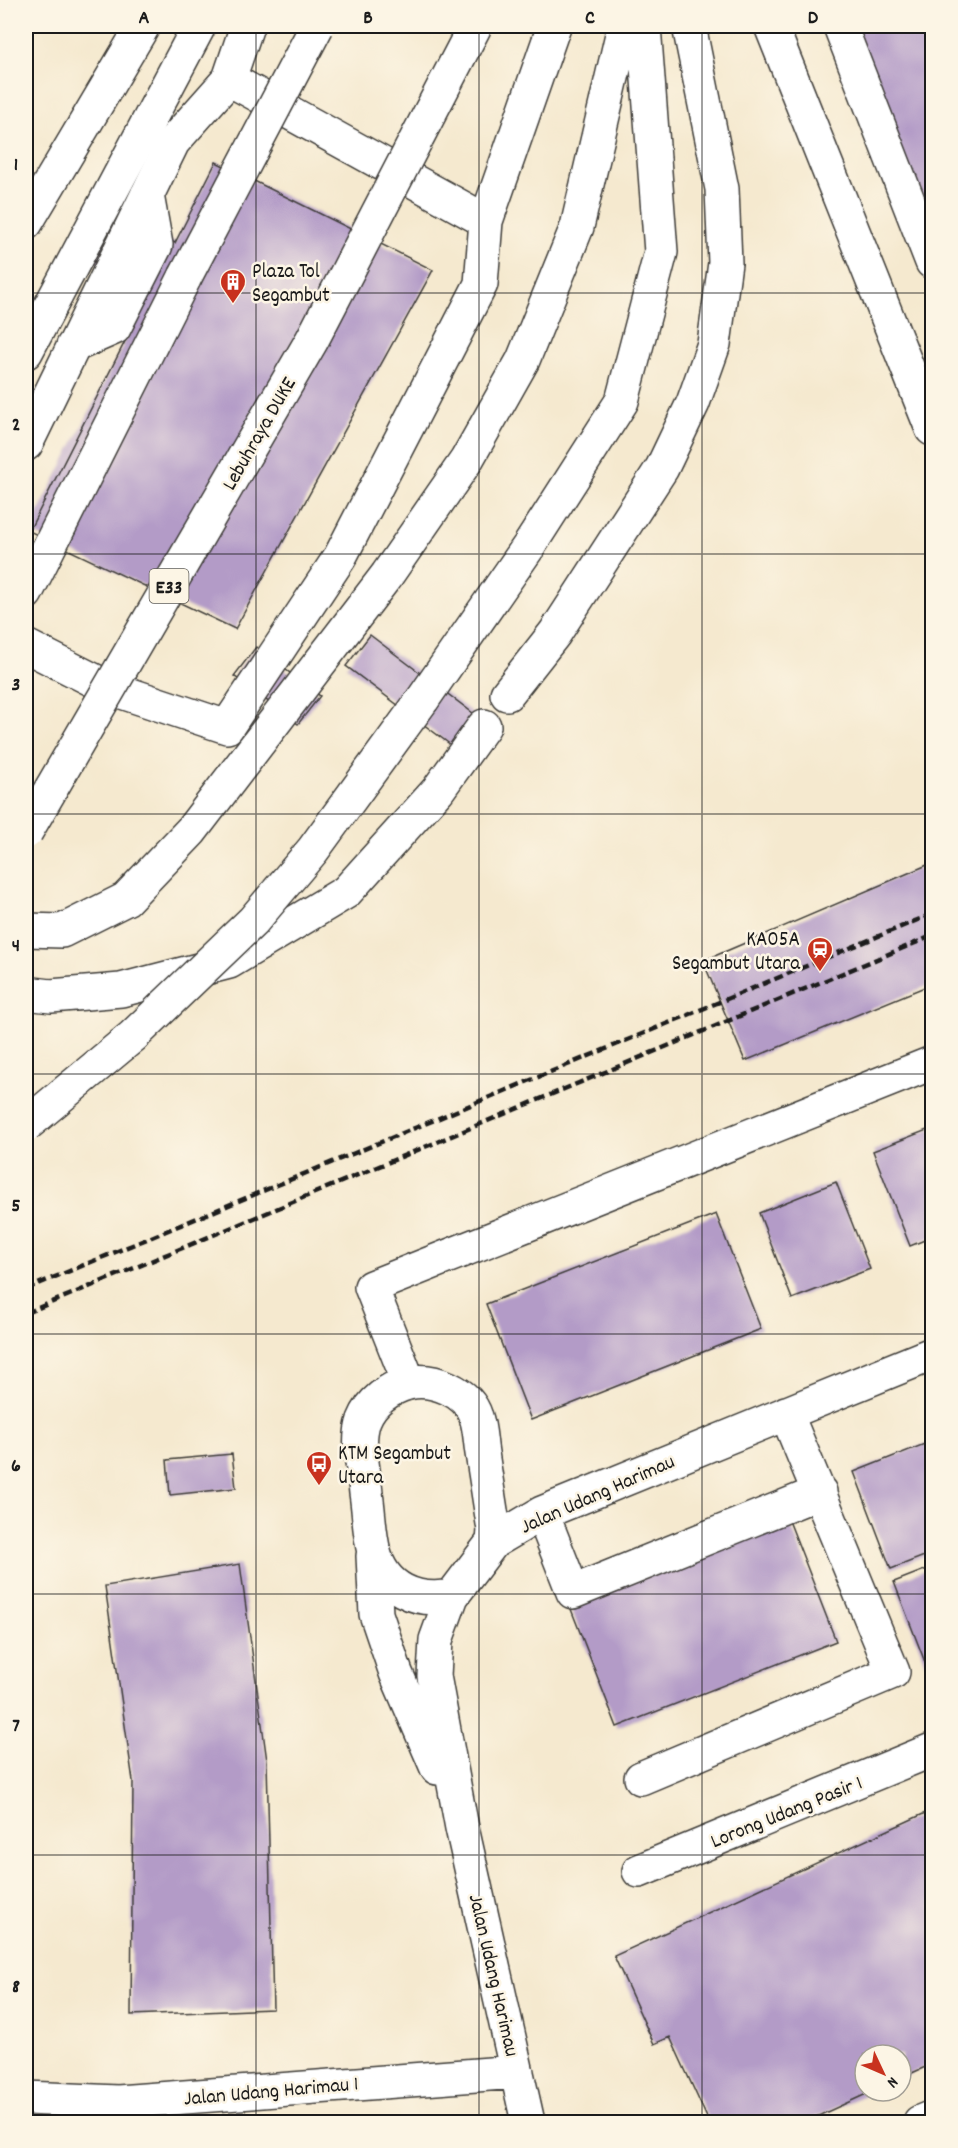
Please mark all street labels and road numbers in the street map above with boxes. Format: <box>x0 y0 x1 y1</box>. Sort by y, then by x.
street label: Lebuhraya DUKE <box>216 372 305 497</box>
road number: E33 <box>150 569 188 603</box>
street label: Jalan Udang Harimau <box>516 1448 680 1543</box>
street label: Lorong Udang Pasir 1 <box>707 1770 868 1858</box>
street label: Jalan Udang Harimau <box>459 1891 525 2060</box>
street label: Jalan Udang Harimau 1 <box>183 2070 360 2116</box>

